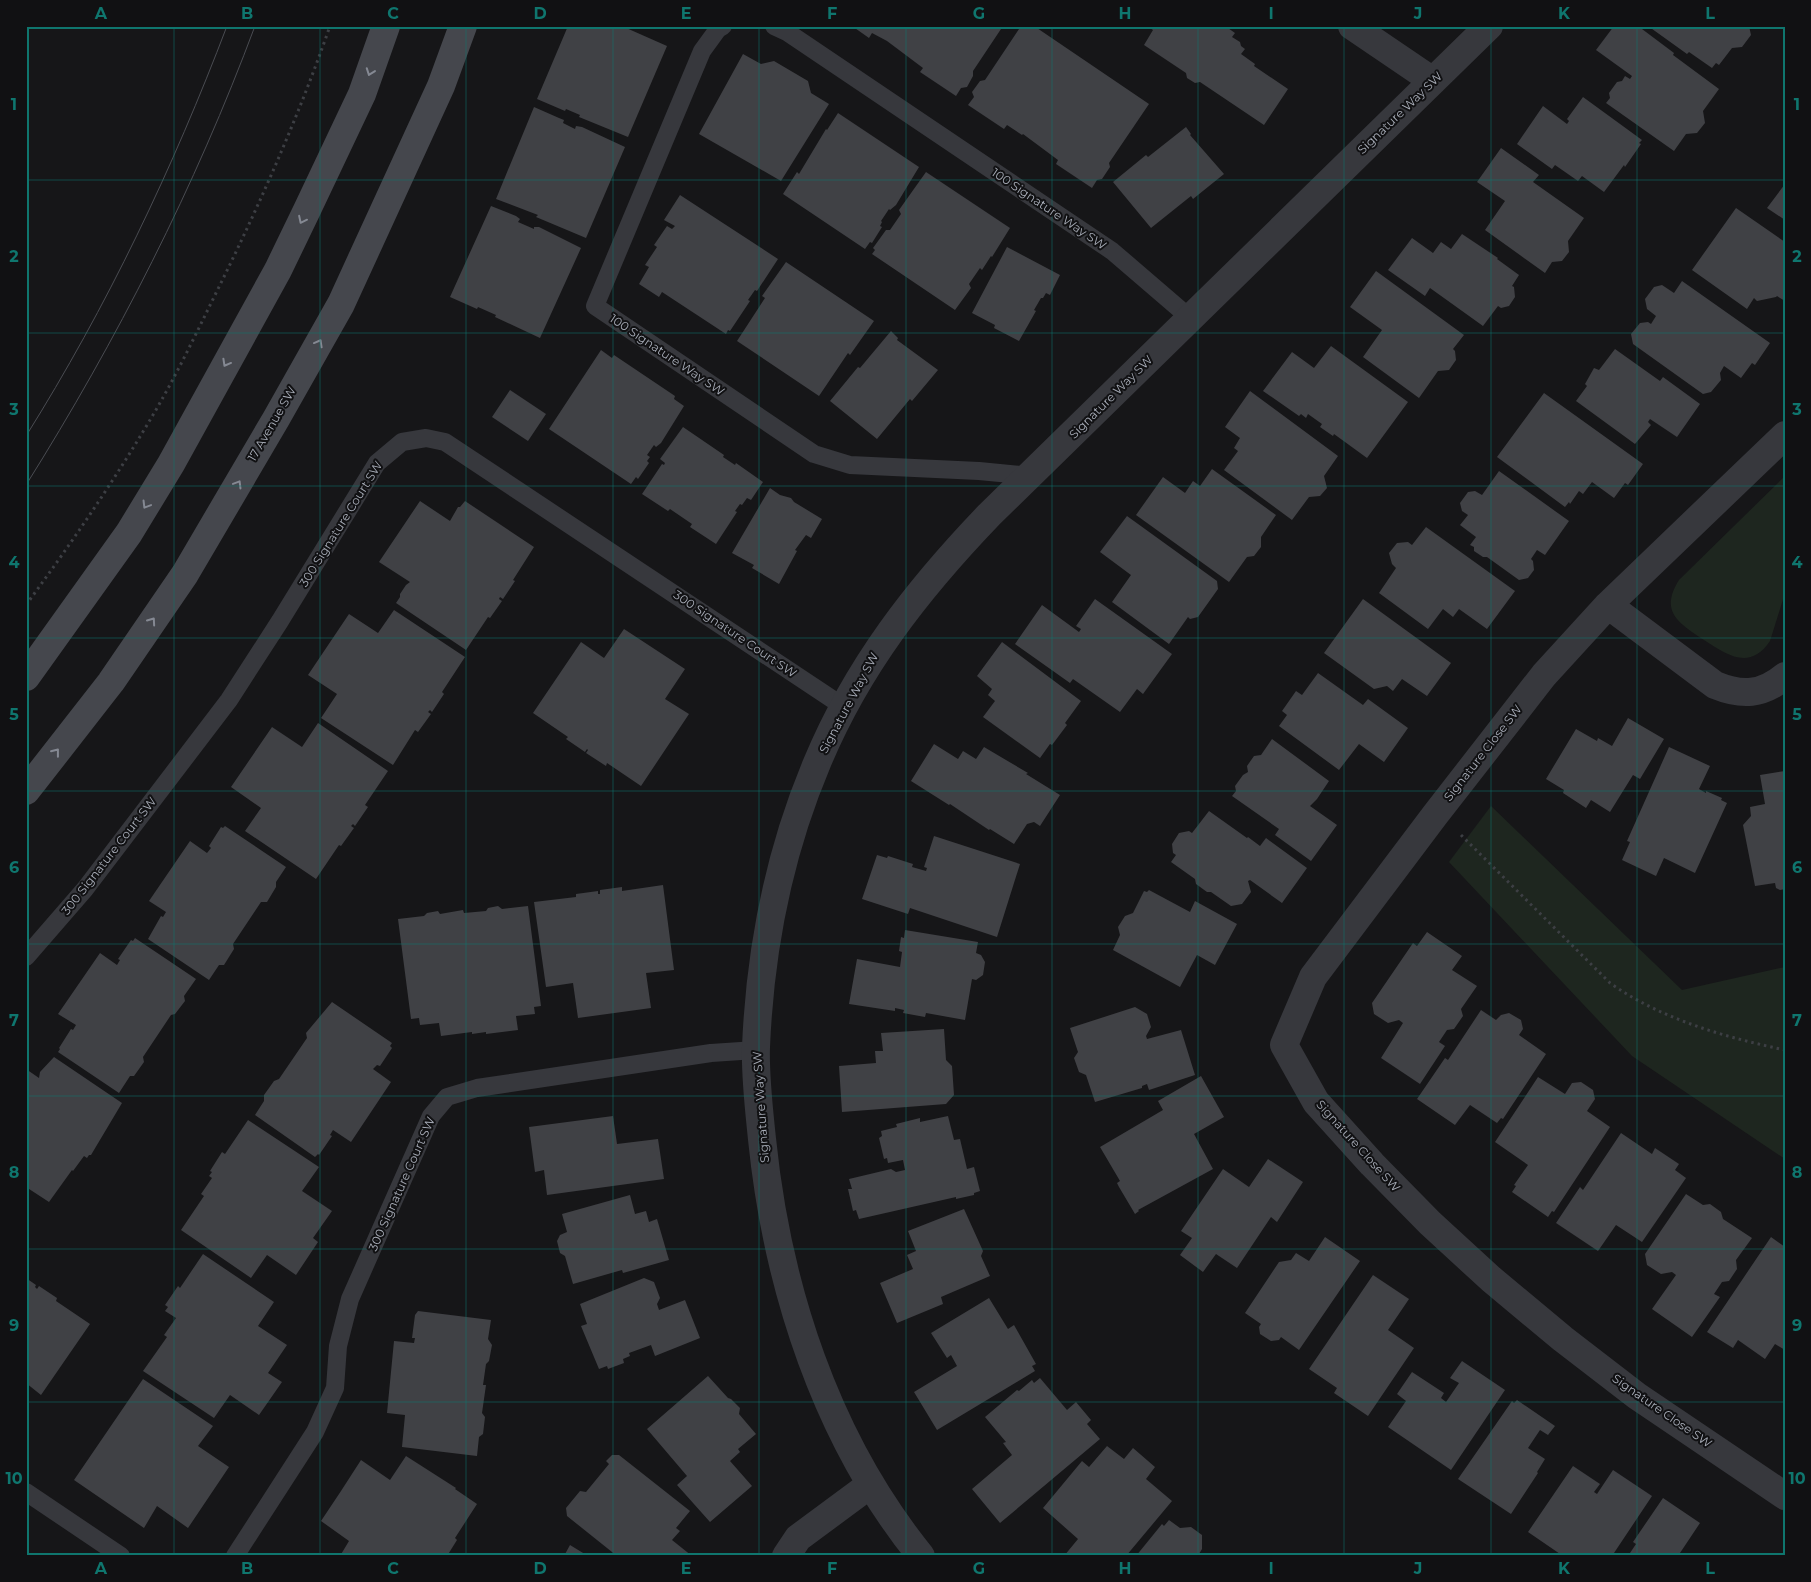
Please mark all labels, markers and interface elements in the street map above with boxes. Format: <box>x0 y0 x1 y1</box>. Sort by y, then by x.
text: A <box>94 4 108 23</box>
text: B <box>241 4 253 23</box>
text: C <box>387 4 399 23</box>
text: D <box>533 4 547 23</box>
text: E <box>681 4 691 23</box>
text: F <box>827 4 837 23</box>
text: G <box>973 4 985 23</box>
text: H <box>1119 4 1131 23</box>
text: I <box>1268 4 1274 23</box>
text: J <box>1413 4 1422 23</box>
text: K <box>1558 4 1571 23</box>
text: L <box>1705 4 1715 23</box>
one-way arrow <box>366 67 376 76</box>
street label: Signature Way SW <box>1354 68 1445 157</box>
text: 1 <box>11 95 17 114</box>
text: 1 <box>1794 95 1800 114</box>
street label: 100 Signature Way SW <box>989 165 1110 253</box>
one-way arrow <box>298 215 309 224</box>
text: 2 <box>9 247 19 266</box>
text: 2 <box>1792 247 1802 266</box>
street label: 100 Signature Way SW <box>607 311 728 399</box>
one-way arrow <box>313 339 323 348</box>
street label: Signature Way SW <box>1066 352 1156 442</box>
one-way arrow <box>222 358 232 367</box>
street label: 17 Avenue SW <box>244 384 299 464</box>
text: 3 <box>8 400 19 419</box>
text: 3 <box>1791 400 1802 419</box>
street label: 300 Signature Court SW <box>296 458 385 589</box>
one-way arrow <box>232 480 242 489</box>
one-way arrow <box>143 499 153 508</box>
text: 4 <box>8 553 20 572</box>
text: 4 <box>1791 553 1803 572</box>
street label: 300 Signature Court SW <box>671 587 800 680</box>
one-way arrow <box>146 618 155 627</box>
street label: Signature Way SW <box>816 650 881 756</box>
street label: Signature Close SW <box>1440 701 1525 804</box>
text: 5 <box>9 705 19 724</box>
text: 5 <box>1792 705 1802 724</box>
one-way arrow <box>50 748 59 758</box>
street label: 300 Signature Court SW <box>58 794 159 918</box>
text: 6 <box>9 858 19 877</box>
text: 6 <box>1792 858 1802 877</box>
text: 7 <box>9 1011 19 1030</box>
text: 7 <box>1792 1011 1802 1030</box>
street label: Signature Way SW <box>749 1051 772 1163</box>
street label: Signature Close SW <box>1313 1097 1404 1195</box>
street label: 300 Signature Court SW <box>365 1114 438 1253</box>
text: 8 <box>9 1163 19 1182</box>
text: 8 <box>1792 1163 1802 1182</box>
text: 9 <box>9 1316 19 1335</box>
text: 9 <box>1792 1316 1802 1335</box>
street label: Signature Close SW <box>1610 1371 1715 1451</box>
text: 10 <box>5 1469 23 1488</box>
text: 10 <box>1788 1469 1806 1488</box>
text: A <box>94 1559 108 1578</box>
text: B <box>241 1559 253 1578</box>
text: C <box>387 1559 399 1578</box>
text: D <box>533 1559 547 1578</box>
text: E <box>681 1559 691 1578</box>
text: F <box>827 1559 837 1578</box>
text: G <box>973 1559 985 1578</box>
text: H <box>1119 1559 1131 1578</box>
text: I <box>1268 1559 1274 1578</box>
text: J <box>1413 1559 1422 1578</box>
text: K <box>1558 1559 1571 1578</box>
text: L <box>1705 1559 1715 1578</box>

